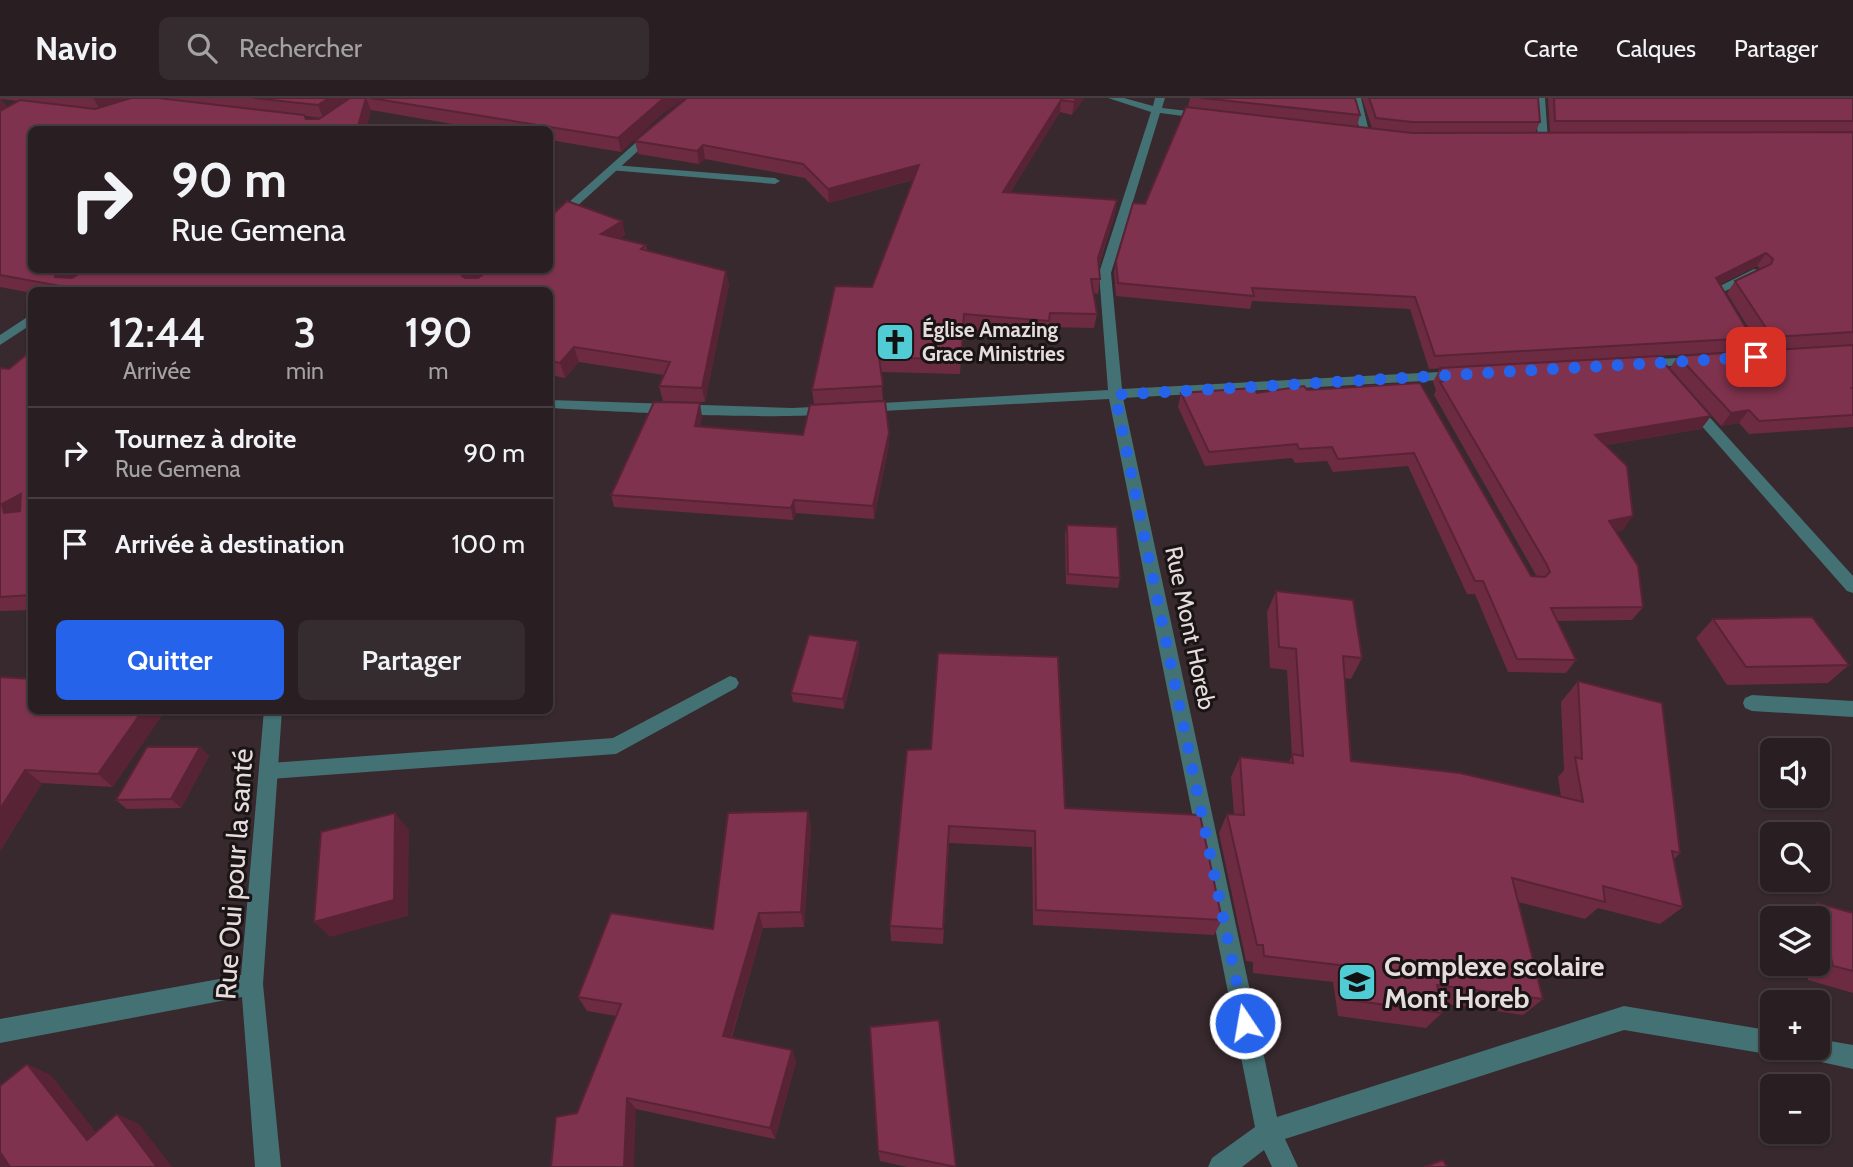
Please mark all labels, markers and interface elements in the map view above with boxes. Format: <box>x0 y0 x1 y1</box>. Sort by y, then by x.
search box <box>159 17 649 80</box>
text: Navio <box>35 28 117 68</box>
icon: search <box>183 29 221 67</box>
text: Rechercher <box>239 32 362 64</box>
text: Carte <box>1524 34 1578 63</box>
text: Calques <box>1616 34 1696 63</box>
text: Partager <box>1734 34 1818 63</box>
text: 90 m <box>171 150 287 209</box>
icon: right <box>56 154 147 245</box>
text: Rue Gemena <box>171 210 346 249</box>
text: 12:44 <box>109 306 205 358</box>
text: 3 <box>294 306 316 358</box>
text: 190 <box>404 306 472 358</box>
place label: Église Amazing Grace Ministries <box>922 317 1065 366</box>
church icon: Église Amazing Grace Ministries <box>874 321 916 363</box>
pin <box>1726 327 1786 387</box>
icon: arrive <box>1737 338 1775 376</box>
text: Arrivée <box>123 357 191 385</box>
text: min <box>286 357 324 385</box>
text: m <box>428 357 449 385</box>
text: Tournez à droite <box>115 423 297 455</box>
icon: right <box>56 434 94 472</box>
text: 90 m <box>463 437 525 469</box>
text: Rue Gemena <box>115 455 241 483</box>
icon: arrive <box>56 525 94 563</box>
text: Arrivée à destination <box>115 528 345 560</box>
text: 100 m <box>452 528 525 560</box>
street label: Rue Mont Horeb <box>1159 544 1222 712</box>
button: Quitter <box>56 620 284 700</box>
button: Partager <box>298 620 525 700</box>
map controls <box>1760 738 1830 1144</box>
button: sound <box>1760 738 1830 808</box>
street label: Rue Oui pour la santé <box>208 747 260 1001</box>
button: search <box>1760 822 1830 892</box>
button: layers <box>1760 906 1830 976</box>
place label: Complexe scolaire Mont Horeb <box>1384 949 1605 1015</box>
school or university icon: Complexe scolaire Mont Horeb <box>1336 961 1378 1003</box>
position arrow <box>1208 986 1282 1060</box>
button: + <box>1760 990 1830 1060</box>
button: − <box>1760 1074 1830 1144</box>

